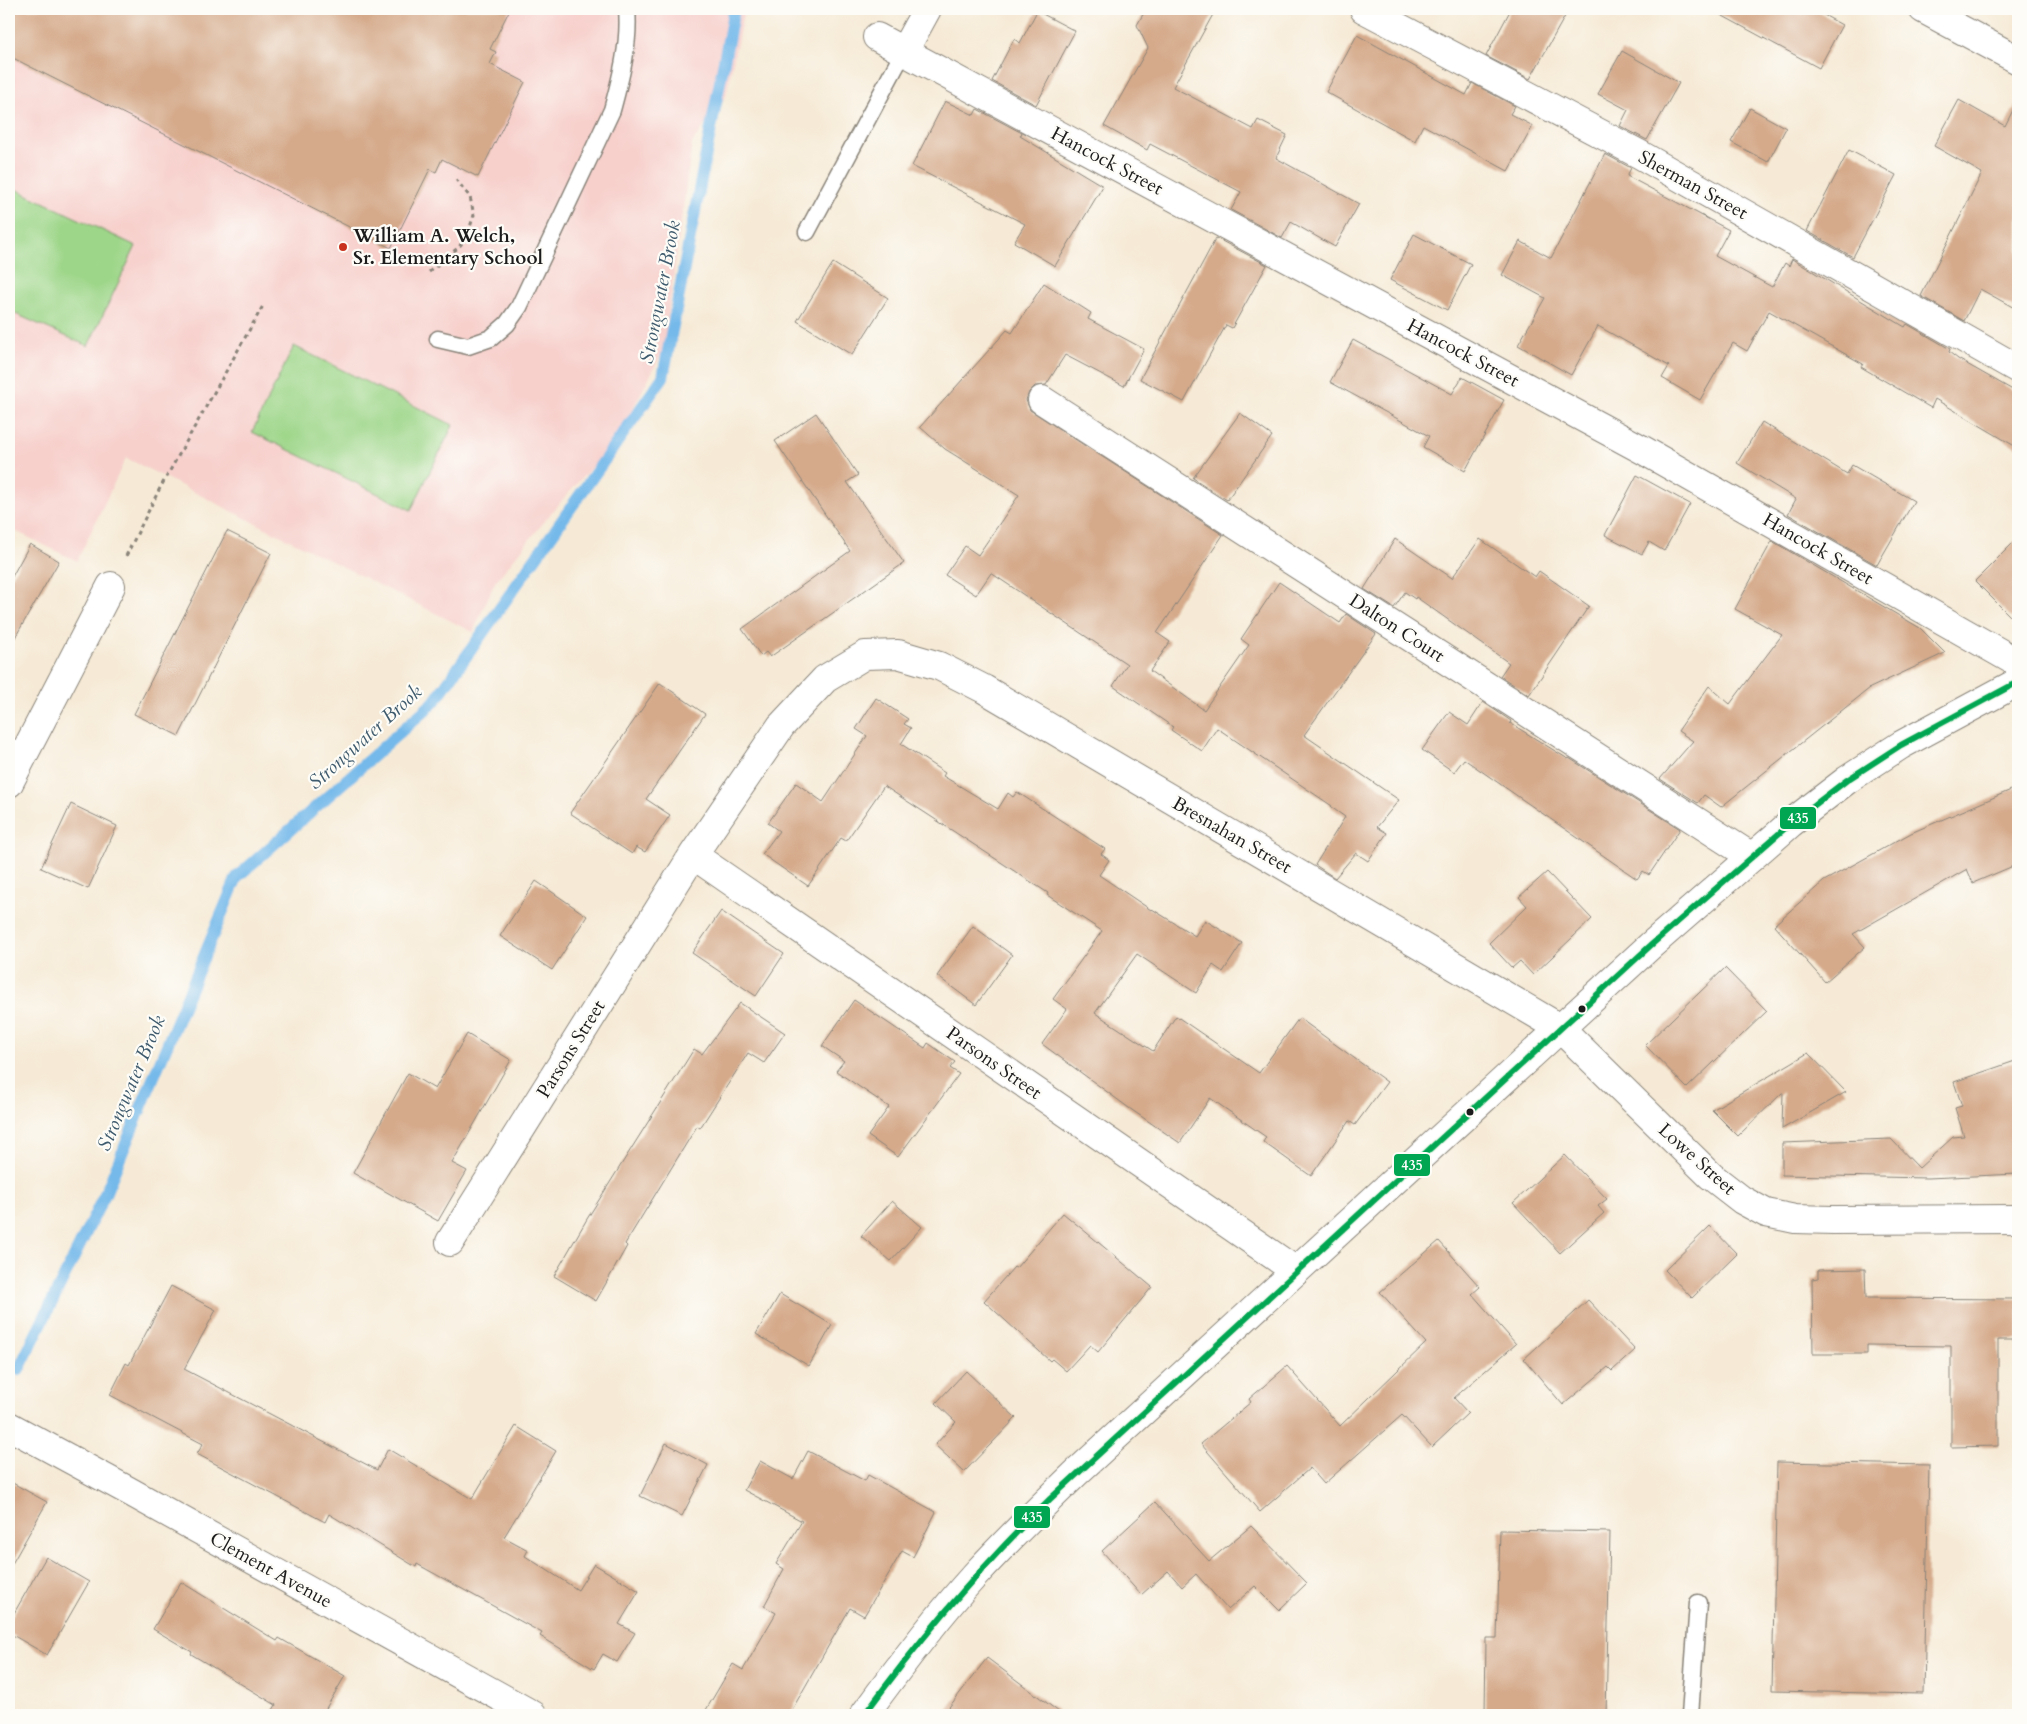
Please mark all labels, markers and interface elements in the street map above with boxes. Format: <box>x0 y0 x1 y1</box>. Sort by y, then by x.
street label: Hancock Street <box>1046 121 1168 201</box>
street label: Sherman Street <box>1634 144 1752 226</box>
water label: Strongwater Brook <box>633 218 687 366</box>
place label: William A. Welch, Sr. Elementary School <box>352 223 543 271</box>
marker: William A. Welch, Sr. Elementary School <box>337 241 349 253</box>
street label: Hancock Street <box>1402 313 1524 393</box>
street label: Hancock Street <box>1758 507 1878 591</box>
street label: Dalton Court <box>1344 587 1450 669</box>
water label: Strongwater Brook <box>302 678 428 796</box>
street label: Bresnahan Street <box>1167 790 1297 880</box>
line badge: 435 <box>1779 806 1817 830</box>
text: 435 <box>1787 809 1809 828</box>
street label: Parsons Street <box>531 995 611 1103</box>
unlabelled marker <box>1577 1004 1587 1014</box>
water label: Strongwater Brook <box>90 1011 172 1155</box>
street label: Parsons Street <box>941 1021 1047 1105</box>
unlabelled marker <box>1465 1107 1475 1117</box>
street label: Lowe Street <box>1652 1117 1742 1201</box>
line badge: 435 <box>1393 1153 1431 1177</box>
text: 435 <box>1401 1156 1423 1175</box>
line badge: 435 <box>1013 1505 1051 1529</box>
text: 435 <box>1021 1508 1043 1527</box>
street label: Clement Avenue <box>205 1526 337 1614</box>

